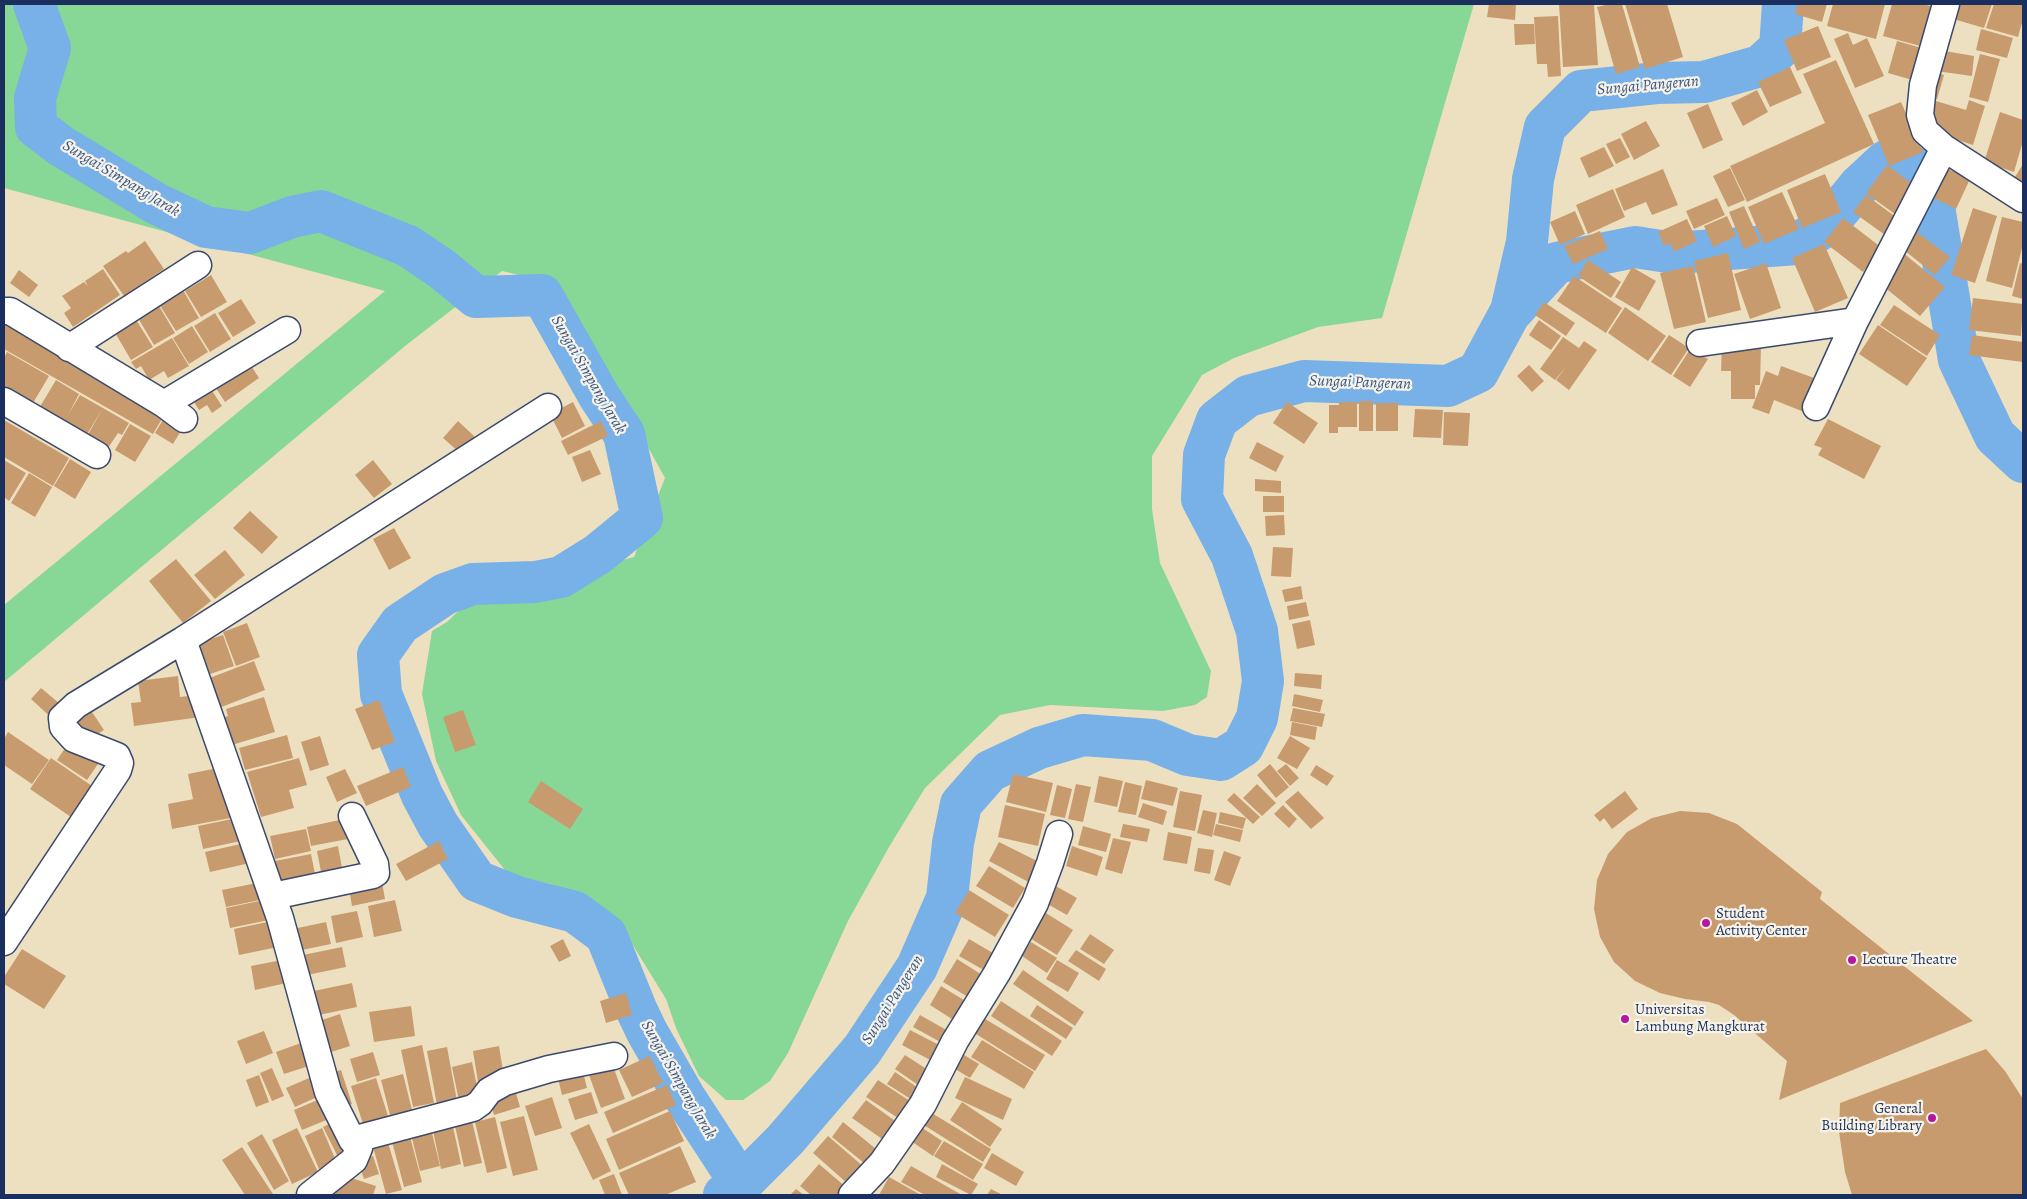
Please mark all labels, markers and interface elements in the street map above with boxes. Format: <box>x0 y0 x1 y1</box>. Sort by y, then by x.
water label: Sungai Pangeran <box>1596 72 1700 100</box>
water label: Sungai Simpang Jarak <box>59 136 183 222</box>
water label: Sungai Simpang Jarak <box>546 312 630 438</box>
water label: Sungai Pangeran <box>1309 372 1411 394</box>
place label: Student Activity Center <box>1716 905 1807 940</box>
marker: Student Activity Center <box>1700 917 1712 929</box>
place label: Lecture Theatre <box>1862 951 1957 969</box>
water label: Sungai Pangeran <box>858 952 928 1048</box>
marker: Lecture Theatre <box>1846 954 1858 966</box>
place label: Universitas Lambung Mangkurat <box>1635 1001 1765 1036</box>
marker: Universitas Lambung Mangkurat <box>1619 1013 1631 1025</box>
water label: Sungai Simpang Jarak <box>636 1017 720 1143</box>
place label: General Building Library <box>1821 1100 1922 1135</box>
marker: General Building Library <box>1926 1112 1938 1124</box>

